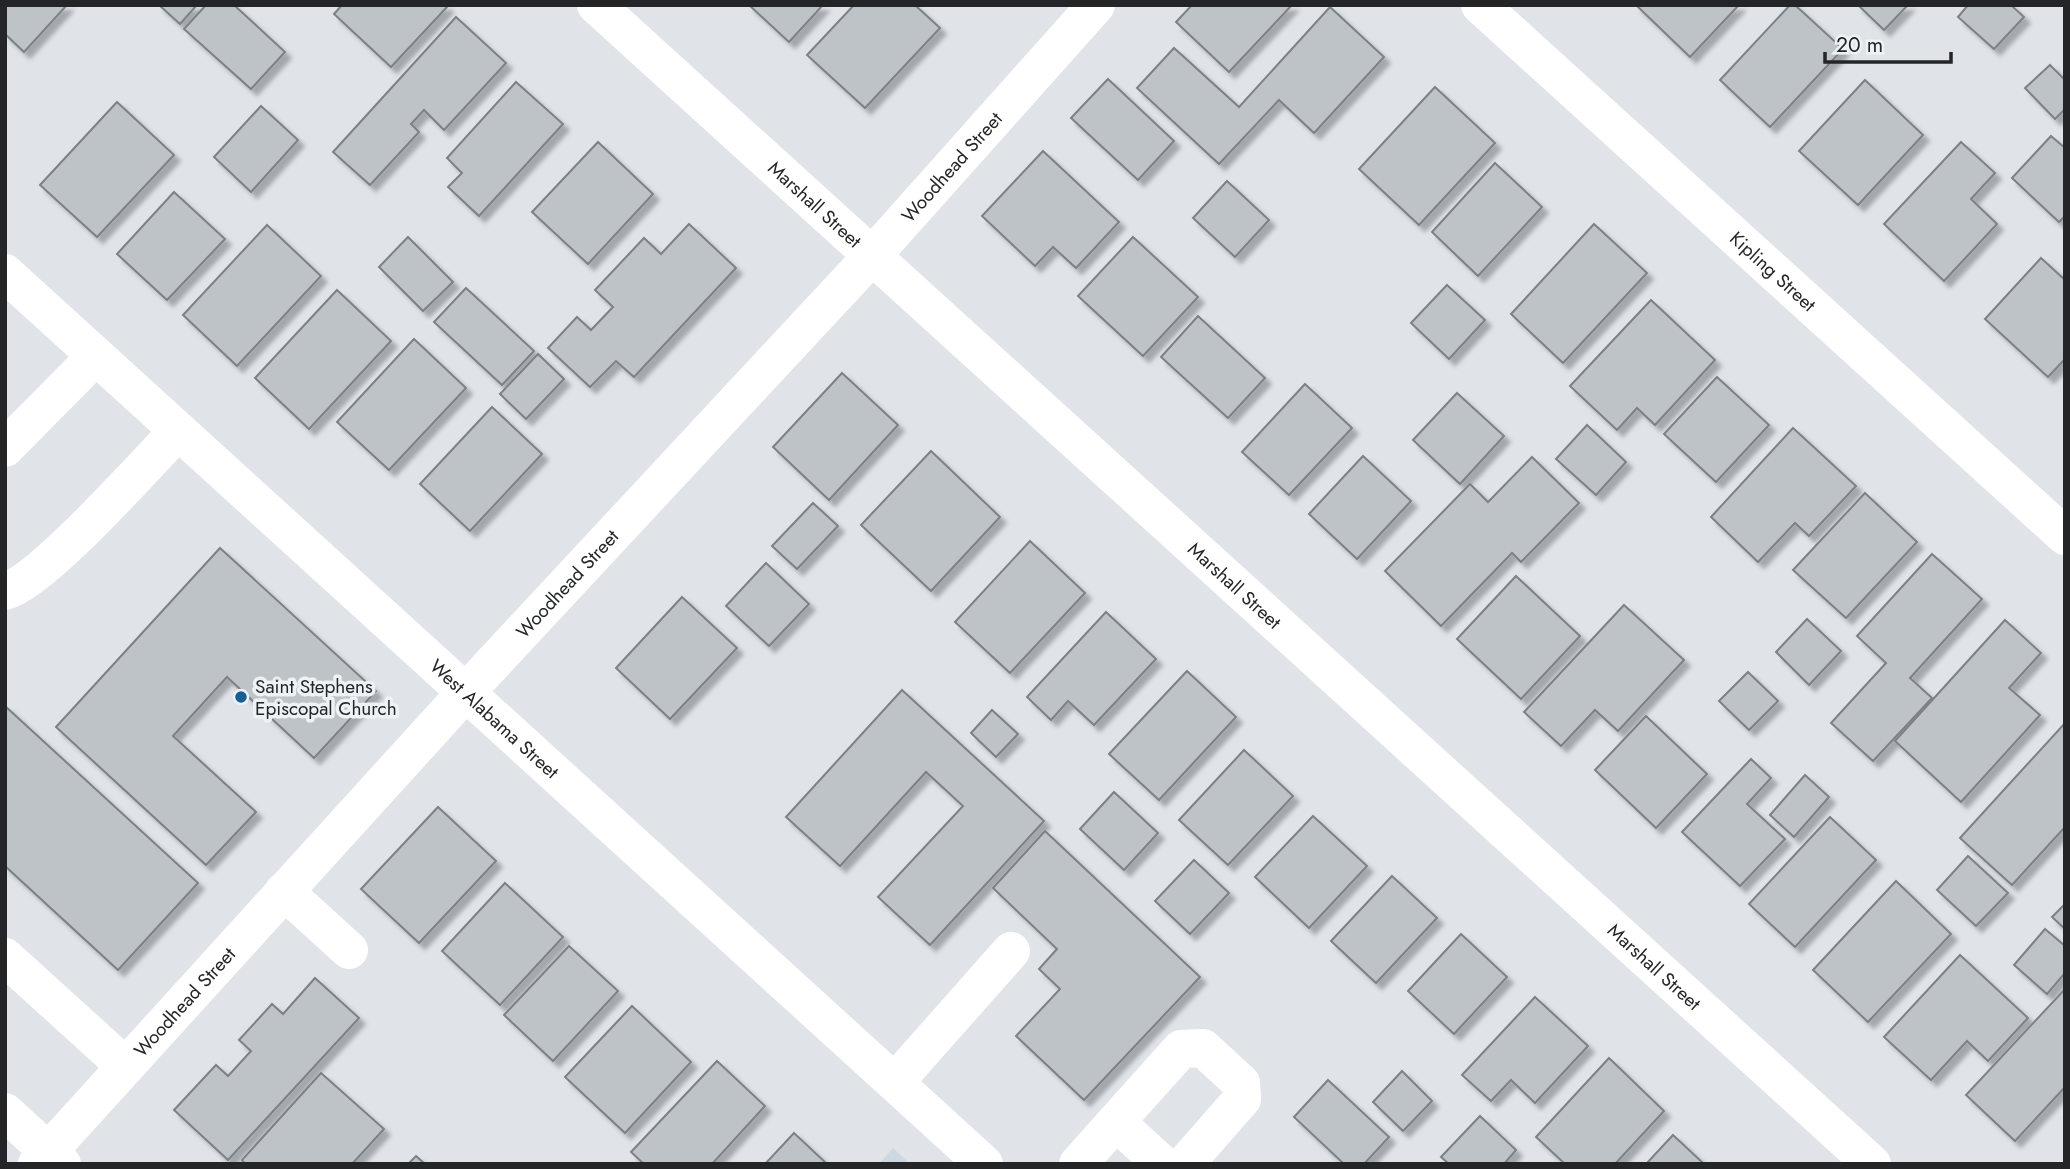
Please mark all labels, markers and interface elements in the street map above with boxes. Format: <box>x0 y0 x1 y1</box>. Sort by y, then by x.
scale bar <box>1825 21 1951 65</box>
text: 20 m <box>1836 30 1883 60</box>
street label: Woodhead Street <box>895 105 1008 228</box>
street label: Marshall Street <box>762 154 868 254</box>
street label: Kipling Street <box>1724 225 1823 318</box>
street label: Woodhead Street <box>509 523 625 644</box>
street label: Marshall Street <box>1182 536 1288 635</box>
street label: West Alabama Street <box>424 653 565 785</box>
place label: Saint Stephens Episcopal Church <box>255 673 397 722</box>
marker: Saint Stephens Episcopal Church <box>233 689 249 705</box>
street label: Marshall Street <box>1602 917 1707 1016</box>
street label: Woodhead Street <box>127 941 242 1063</box>

